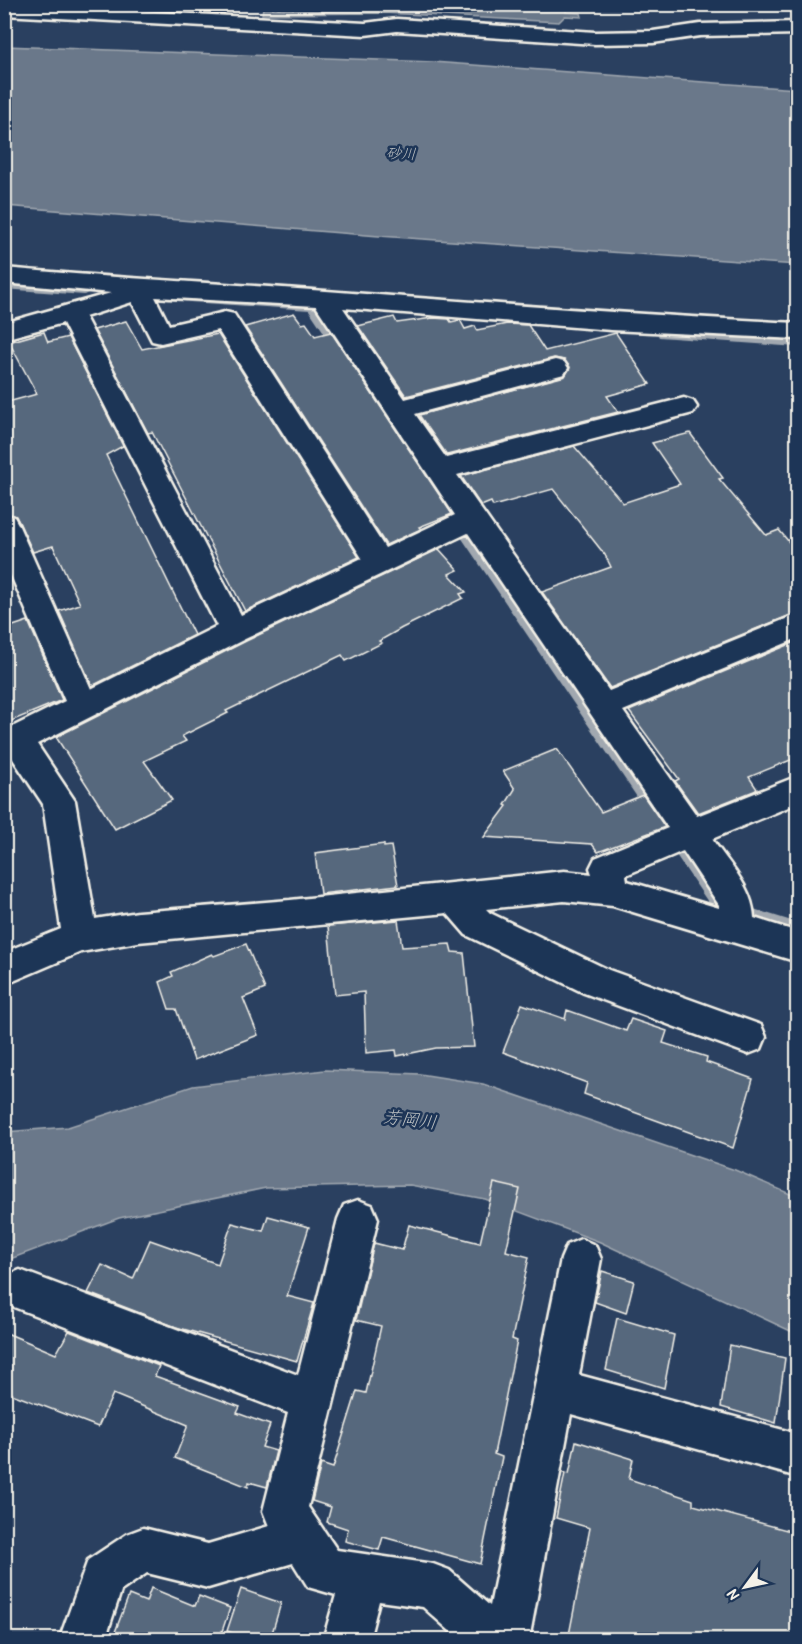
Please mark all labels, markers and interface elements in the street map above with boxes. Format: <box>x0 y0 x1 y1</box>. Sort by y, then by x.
water label: 砂川 <box>385 142 417 164</box>
water label: 芳岡川 <box>382 1103 438 1135</box>
north arrow <box>715 1557 775 1617</box>
text: N <box>721 1585 744 1605</box>

